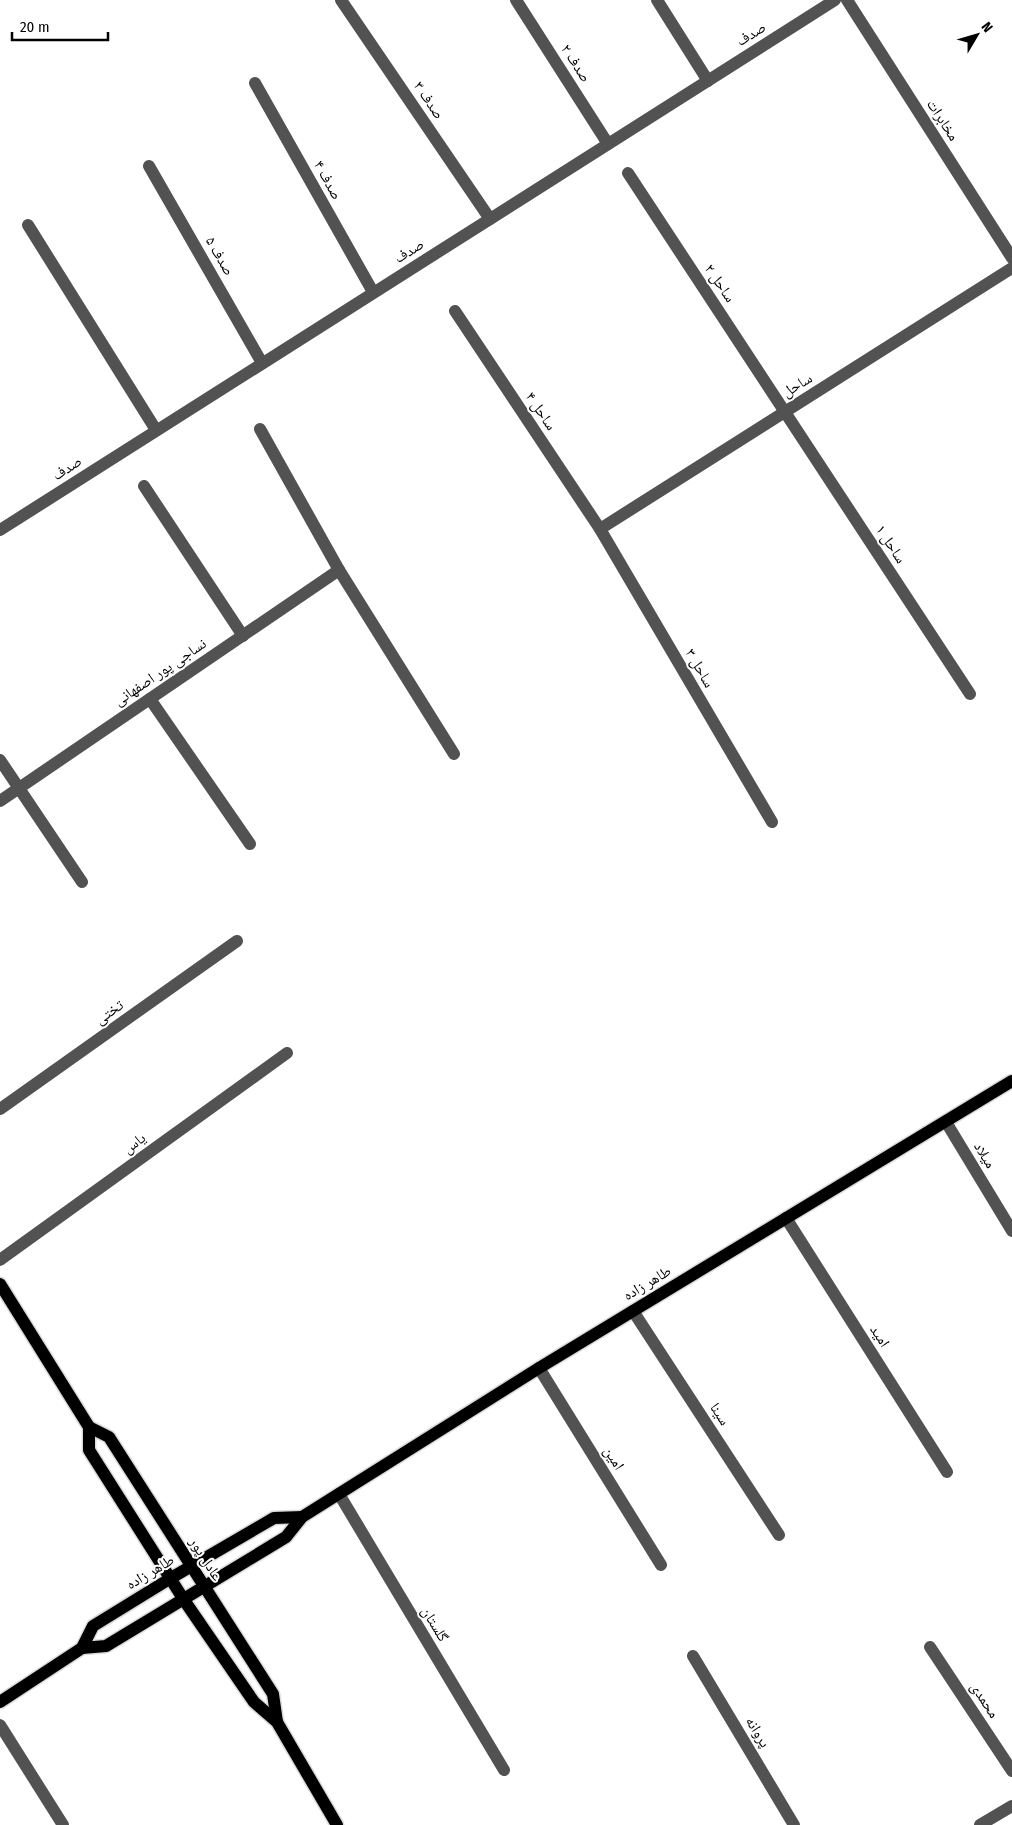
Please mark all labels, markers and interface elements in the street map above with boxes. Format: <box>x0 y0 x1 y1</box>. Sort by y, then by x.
scale bar <box>12 10 109 42</box>
north arrow <box>952 10 1002 60</box>
text: 20 m <box>20 18 50 36</box>
street label: صدف <box>733 18 769 50</box>
text: N <box>978 19 996 36</box>
street label: صدف ۲ <box>557 41 595 85</box>
street label: صدف ۳ <box>410 78 448 122</box>
street label: مخابرات <box>923 96 963 144</box>
street label: صدف ۴ <box>310 157 346 203</box>
street label: صدف ۵ <box>202 233 238 279</box>
street label: صدف <box>391 235 427 267</box>
street label: ساحل ۲ <box>700 260 739 306</box>
street label: ساحل <box>779 369 816 402</box>
street label: ساحل ۴ <box>521 388 560 434</box>
street label: صدف <box>49 452 85 484</box>
street label: ساحل ۱ <box>871 521 910 567</box>
street label: نساجی پور اصفهانی <box>110 634 210 710</box>
street label: ساحل ۳ <box>681 645 718 691</box>
street label: تختی <box>91 995 128 1029</box>
street label: یاس <box>119 1128 150 1158</box>
street label: میلاد <box>970 1139 1000 1172</box>
street label: طاهر زاده <box>620 1262 674 1304</box>
street label: امید <box>866 1321 894 1351</box>
street label: سینا <box>706 1399 734 1429</box>
street label: امین <box>599 1443 628 1474</box>
street label: عادل پور <box>184 1533 227 1585</box>
street label: طاهر زاده <box>123 1551 177 1593</box>
street label: گلستان <box>417 1603 453 1646</box>
street label: محمدی <box>966 1679 1003 1722</box>
street label: پروانه <box>742 1713 774 1751</box>

